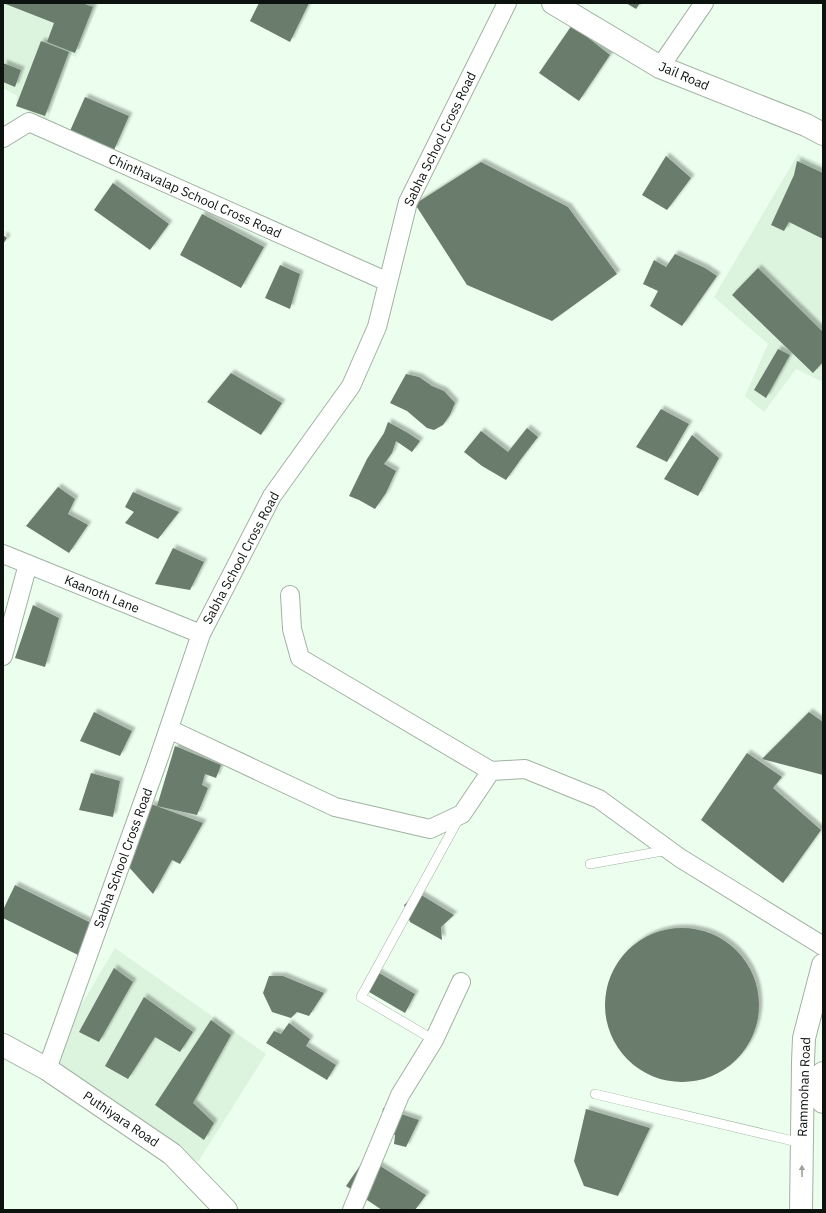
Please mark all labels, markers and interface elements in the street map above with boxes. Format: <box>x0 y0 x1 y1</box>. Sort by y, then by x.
street label: Jail Road <box>656 58 712 94</box>
street label: Sabha School Cross Road <box>400 69 480 209</box>
street label: Chinthavalap School Cross Road <box>106 150 284 242</box>
street label: Sabha School Cross Road <box>199 489 283 627</box>
street label: Kaanoth Lane <box>62 571 142 617</box>
street label: Sabha School Cross Road <box>90 786 156 930</box>
street label: Rammohan Road <box>794 1037 814 1137</box>
street label: Puthiyara Road <box>80 1087 162 1151</box>
one-way arrow <box>799 1164 805 1177</box>

